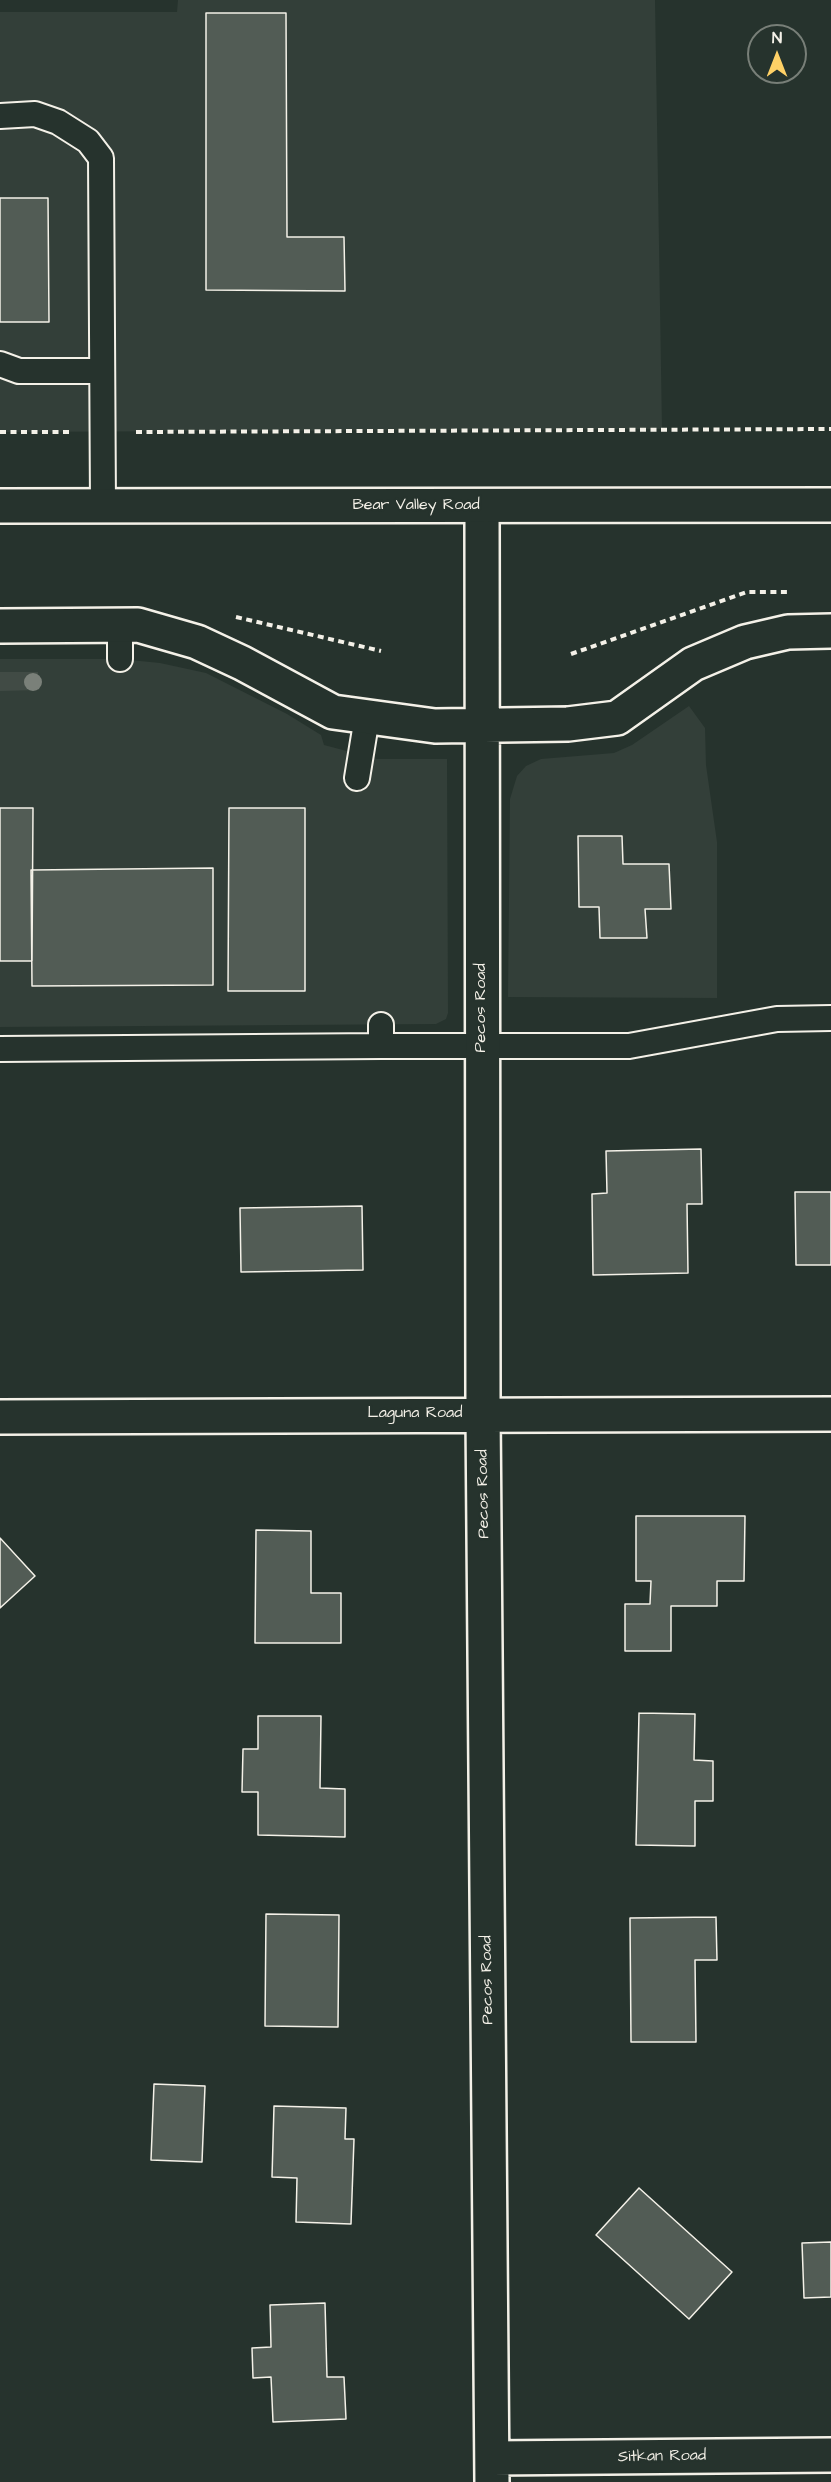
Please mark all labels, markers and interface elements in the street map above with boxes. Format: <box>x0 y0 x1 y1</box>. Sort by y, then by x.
north arrow <box>747 24 807 84</box>
text: N <box>772 27 782 49</box>
street label: Bear Valley Road <box>352 496 480 516</box>
street label: Pecos Road <box>472 963 492 1053</box>
street label: Laguna Road <box>368 1404 462 1424</box>
street label: Pecos Road <box>474 1449 494 1539</box>
street label: Pecos Road <box>478 1935 498 2025</box>
street label: Sitkan Road <box>618 2447 706 2467</box>

